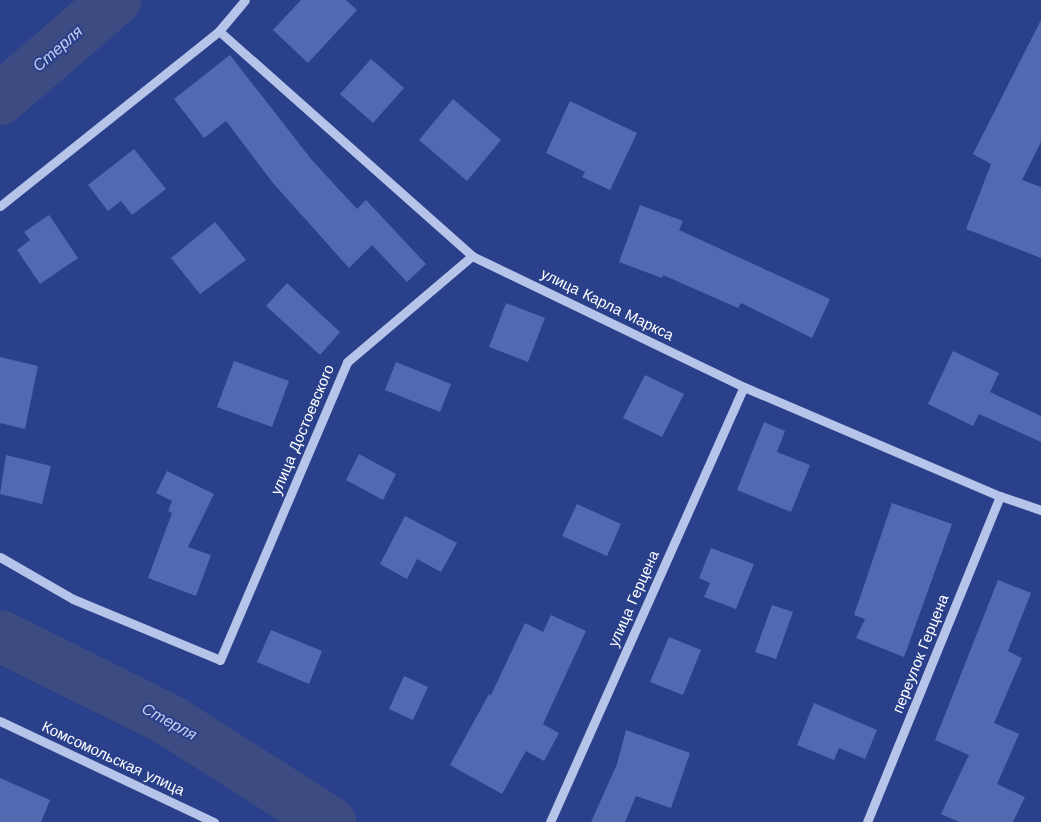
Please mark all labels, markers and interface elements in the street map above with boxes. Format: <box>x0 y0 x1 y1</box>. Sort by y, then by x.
water label: Стерля <box>29 22 87 76</box>
street label: улица Карла Маркса <box>538 265 676 345</box>
street label: улица Достоевского <box>267 362 339 498</box>
street label: улица Герцена <box>605 548 663 650</box>
street label: переулок Герцена <box>889 592 953 716</box>
water label: Стерля <box>138 699 200 745</box>
street label: Комсомольская улица <box>39 718 187 800</box>

